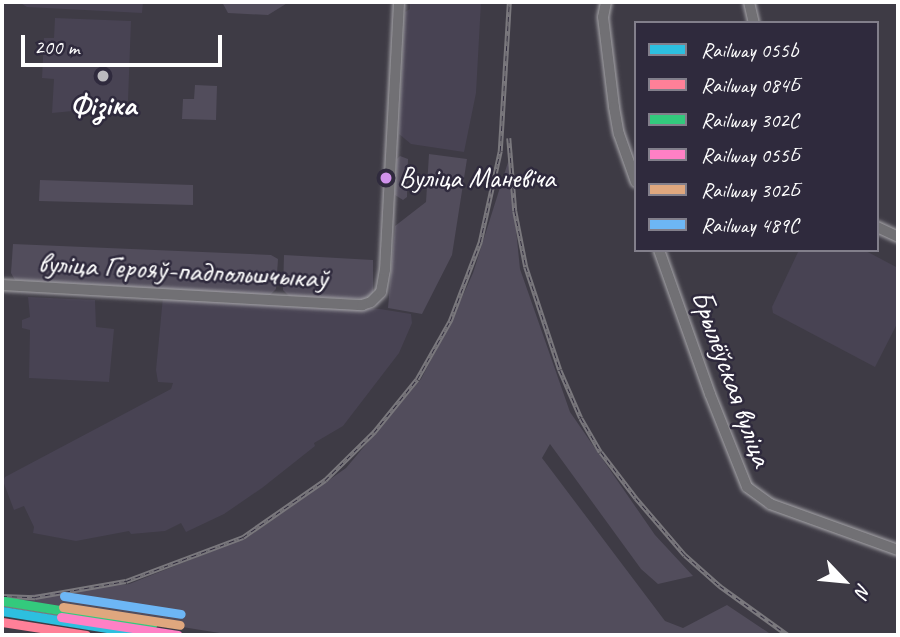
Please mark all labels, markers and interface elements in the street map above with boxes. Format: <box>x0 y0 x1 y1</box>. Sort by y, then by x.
scale bar <box>24 21 226 65</box>
legend <box>634 21 879 252</box>
text: 200 m <box>34 34 79 60</box>
text: Railway 055Ь <box>701 37 798 63</box>
marker: Фізіка <box>95 68 111 84</box>
text: Railway 084Б <box>701 72 799 98</box>
place label: Фізіка <box>70 87 136 123</box>
text: Railway 302С <box>701 107 799 133</box>
text: Railway 055Б <box>701 142 799 168</box>
place label: Вуліца Маневіча <box>399 161 556 195</box>
marker: Вуліца Маневіча <box>379 171 393 185</box>
text: Railway 302Б <box>701 177 799 203</box>
text: Railway 489С <box>701 212 799 238</box>
street label: вуліца Герояў-падпольшчыкаў <box>37 244 329 296</box>
street label: Брылёўская вуліца <box>684 286 780 470</box>
north arrow <box>809 546 879 616</box>
text: N <box>850 580 876 601</box>

